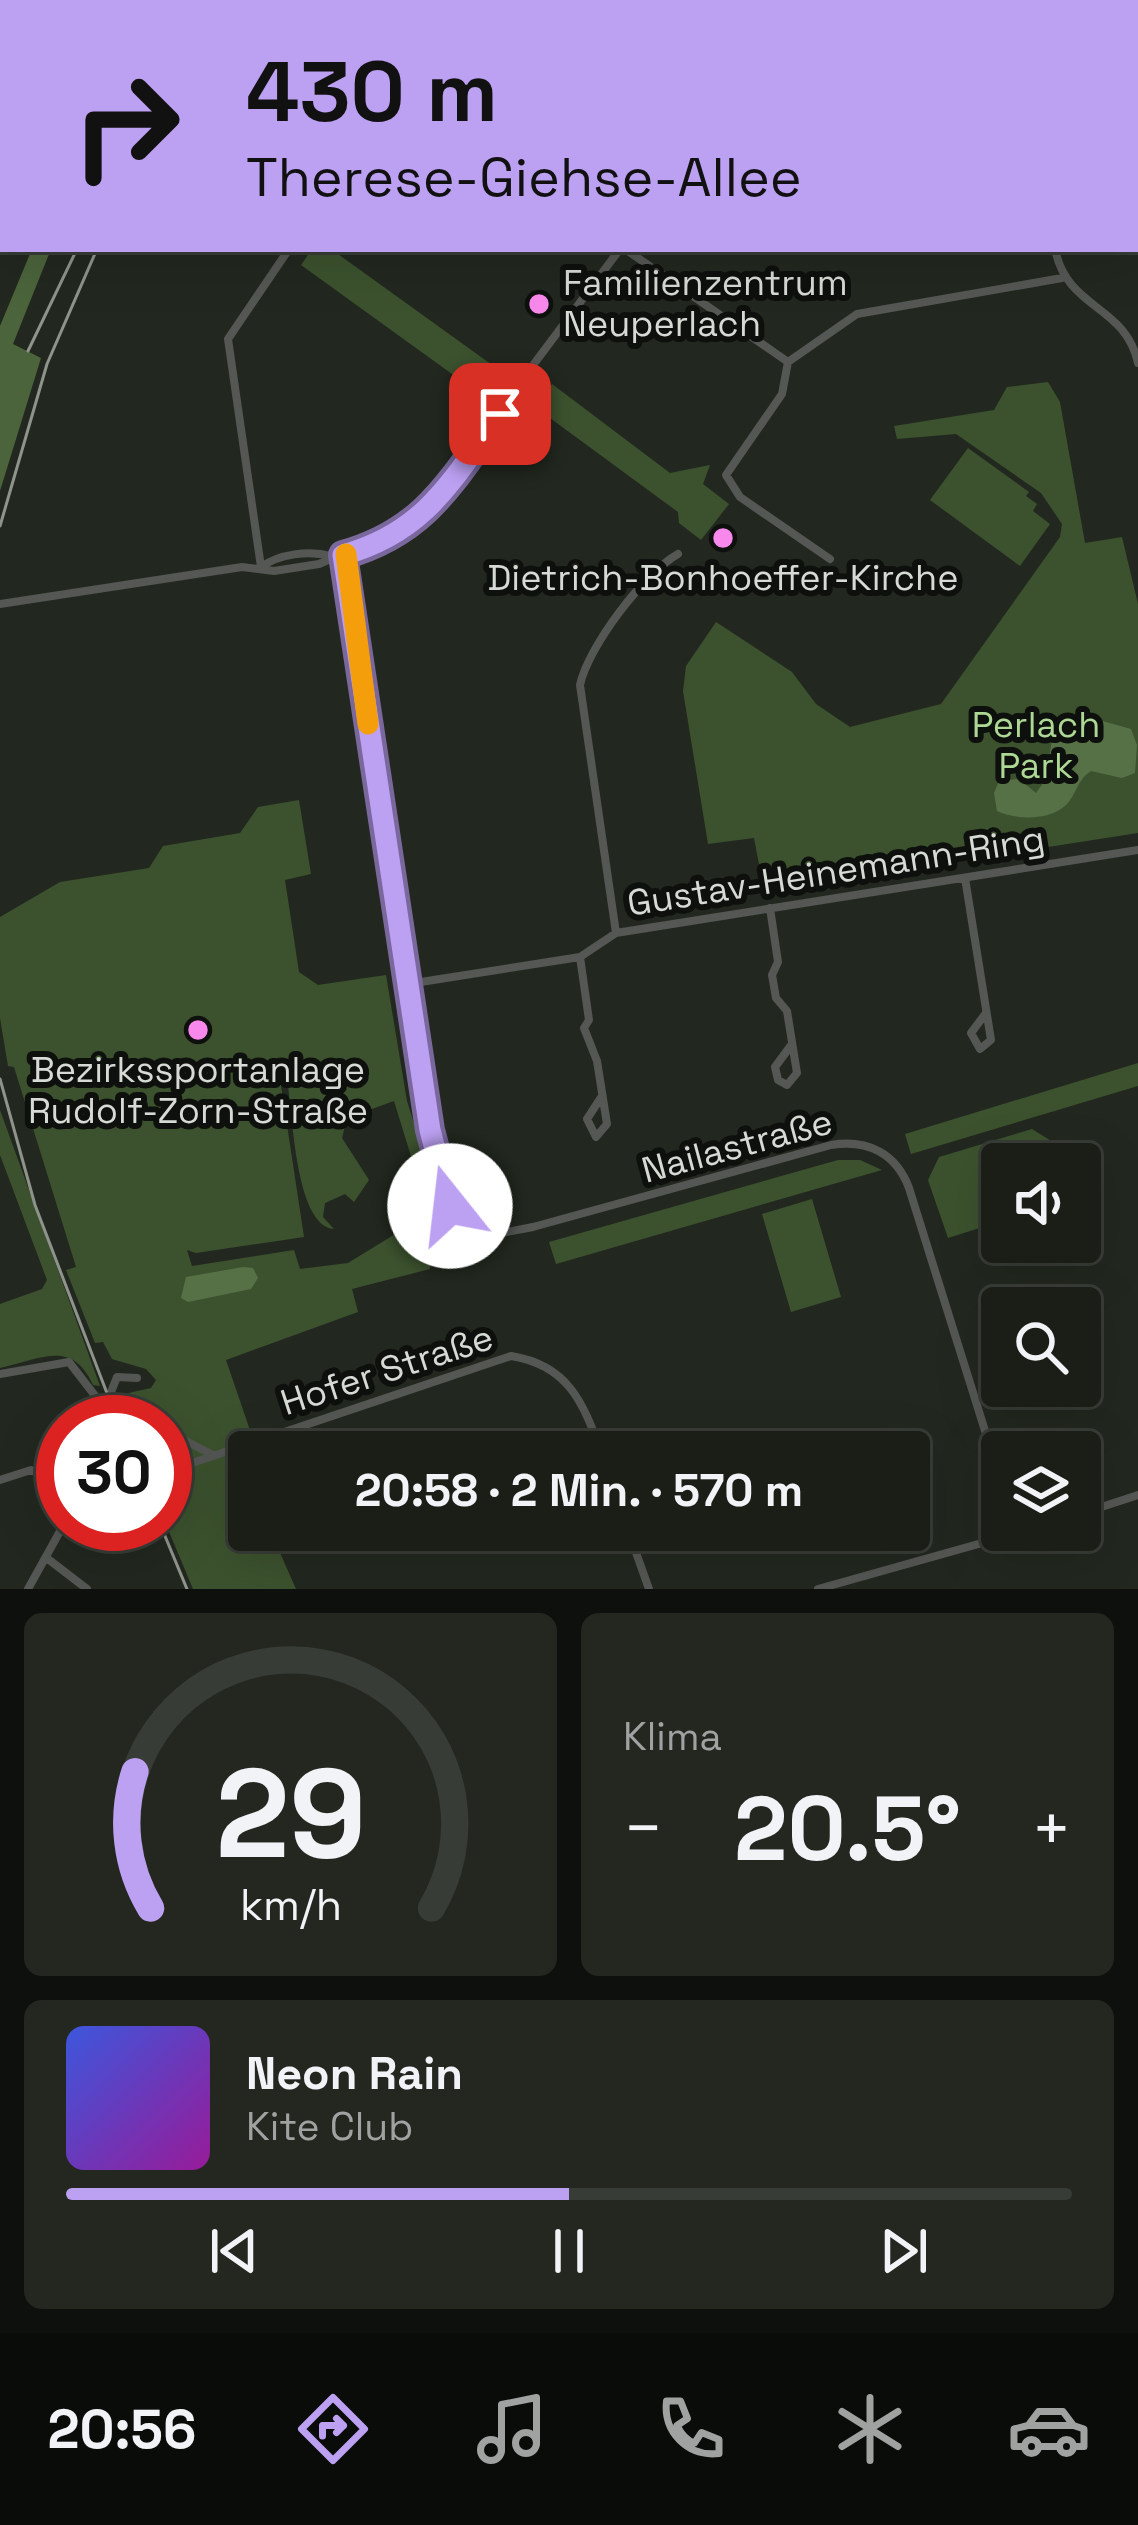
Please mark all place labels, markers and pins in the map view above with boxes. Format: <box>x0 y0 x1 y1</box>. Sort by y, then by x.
place label: Familienzentrum Neuperlach <box>563 260 848 347</box>
marker: Familienzentrum Neuperlach <box>526 291 552 317</box>
pin <box>449 363 551 465</box>
marker: Dietrich-Bonhoeffer-Kirche <box>710 525 736 551</box>
place label: Dietrich-Bonhoeffer-Kirche <box>488 555 958 601</box>
marker: Bezirkssportanlage Rudolf-Zorn-Straße <box>185 1017 211 1043</box>
place label: Bezirkssportanlage Rudolf-Zorn-Straße <box>28 1047 368 1134</box>

